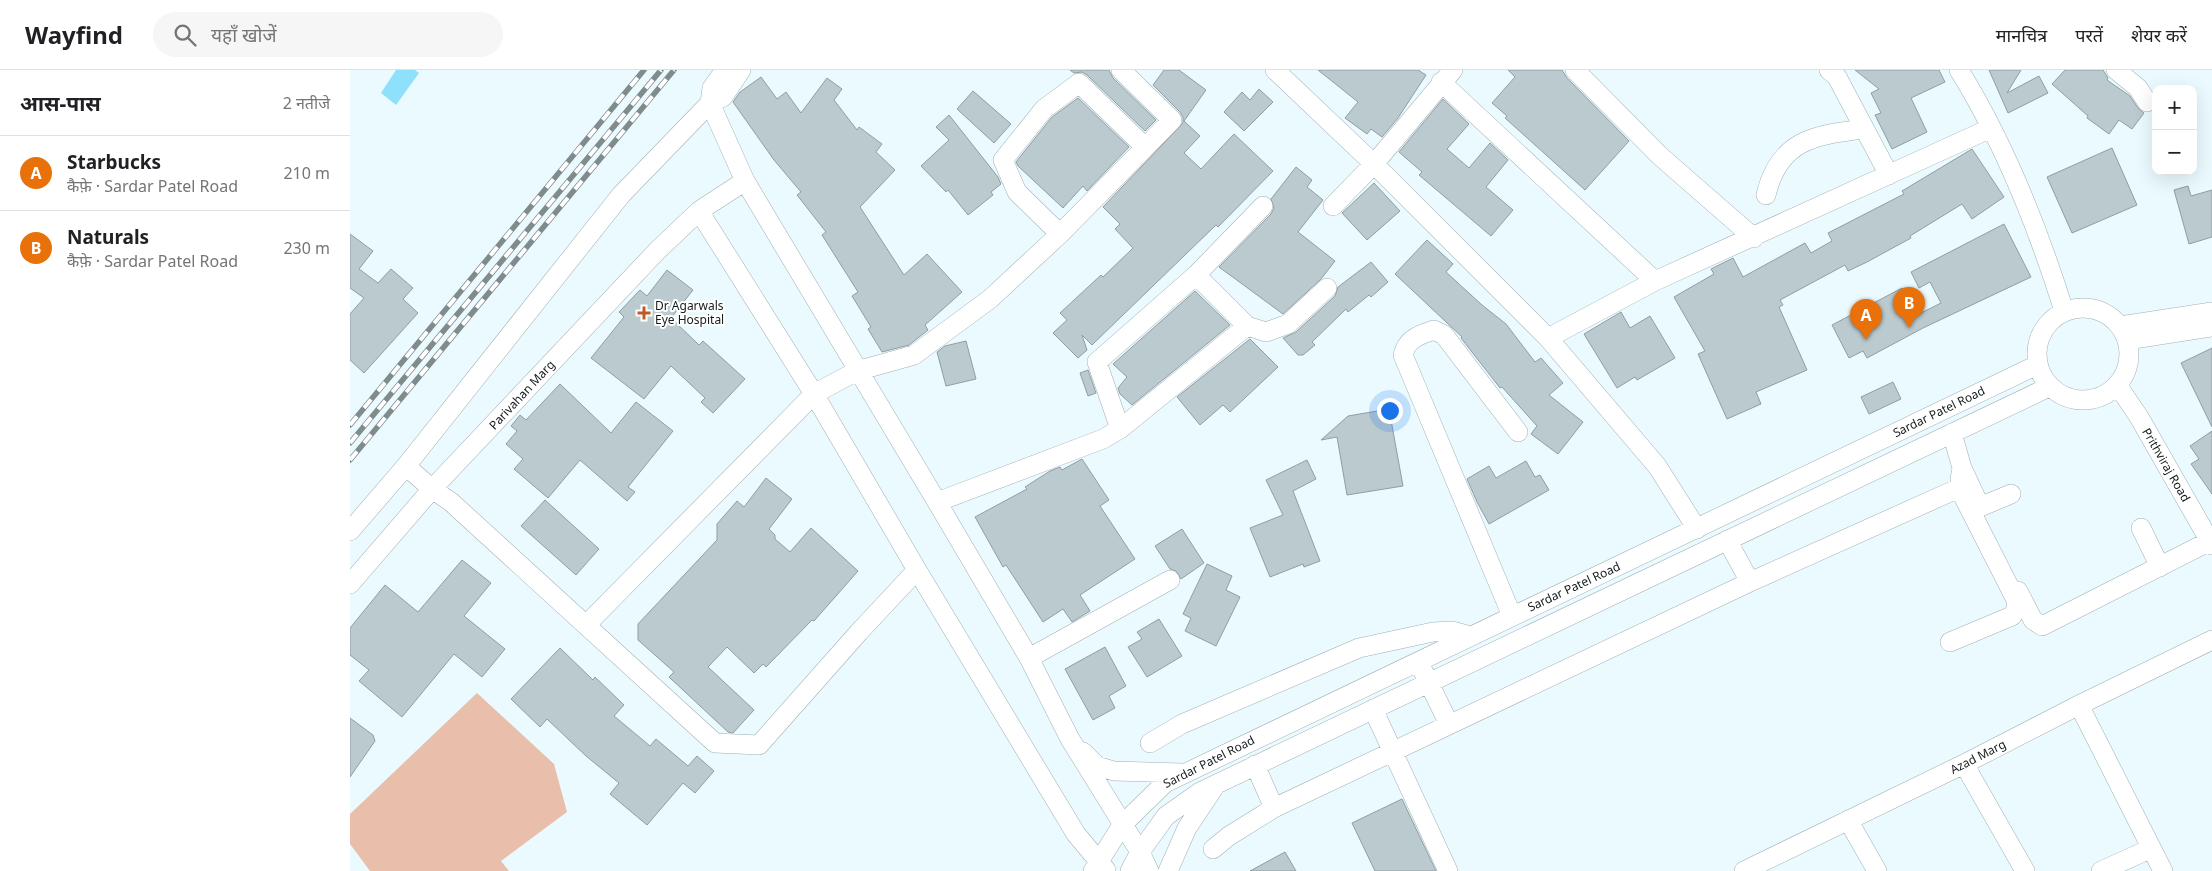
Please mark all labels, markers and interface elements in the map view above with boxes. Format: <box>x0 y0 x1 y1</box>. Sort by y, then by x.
search box <box>153 12 503 57</box>
text: Wayfind <box>25 18 123 51</box>
icon: search <box>171 21 199 49</box>
text: यहाँ खोजें <box>211 22 277 48</box>
text: मानचित्र <box>1996 23 2047 47</box>
text: परतें <box>2075 23 2103 47</box>
text: शेयर करें <box>2131 23 2187 47</box>
map controls <box>2152 85 2197 175</box>
button: + <box>2152 85 2197 130</box>
text: आस-पास <box>20 89 101 117</box>
text: 2 नतीजे <box>283 92 330 114</box>
button: − <box>2152 130 2197 175</box>
text: Starbucks <box>67 149 161 175</box>
text: A <box>30 162 42 184</box>
text: 210 m <box>283 162 330 184</box>
text: कैफ़े · Sardar Patel Road <box>67 175 238 197</box>
text: Naturals <box>67 224 149 250</box>
text: B <box>31 237 41 259</box>
text: 230 m <box>283 237 330 259</box>
text: कैफ़े · Sardar Patel Road <box>67 250 238 272</box>
pin: B <box>1893 287 1925 328</box>
place label: Dr Agarwals Eye Hospital <box>655 297 724 328</box>
pin: A <box>1850 299 1882 340</box>
marker: Dr Agarwals Eye Hospital <box>637 306 651 320</box>
street label: Parivahan Marg <box>485 356 558 433</box>
street label: Sardar Patel Road <box>1890 382 1988 441</box>
your location <box>1377 398 1403 424</box>
street label: Prithviraj Road <box>2138 425 2194 505</box>
street label: Sardar Patel Road <box>1525 558 1623 615</box>
street label: Sardar Patel Road <box>1160 731 1257 792</box>
street label: Azad Marg <box>1947 735 2009 778</box>

